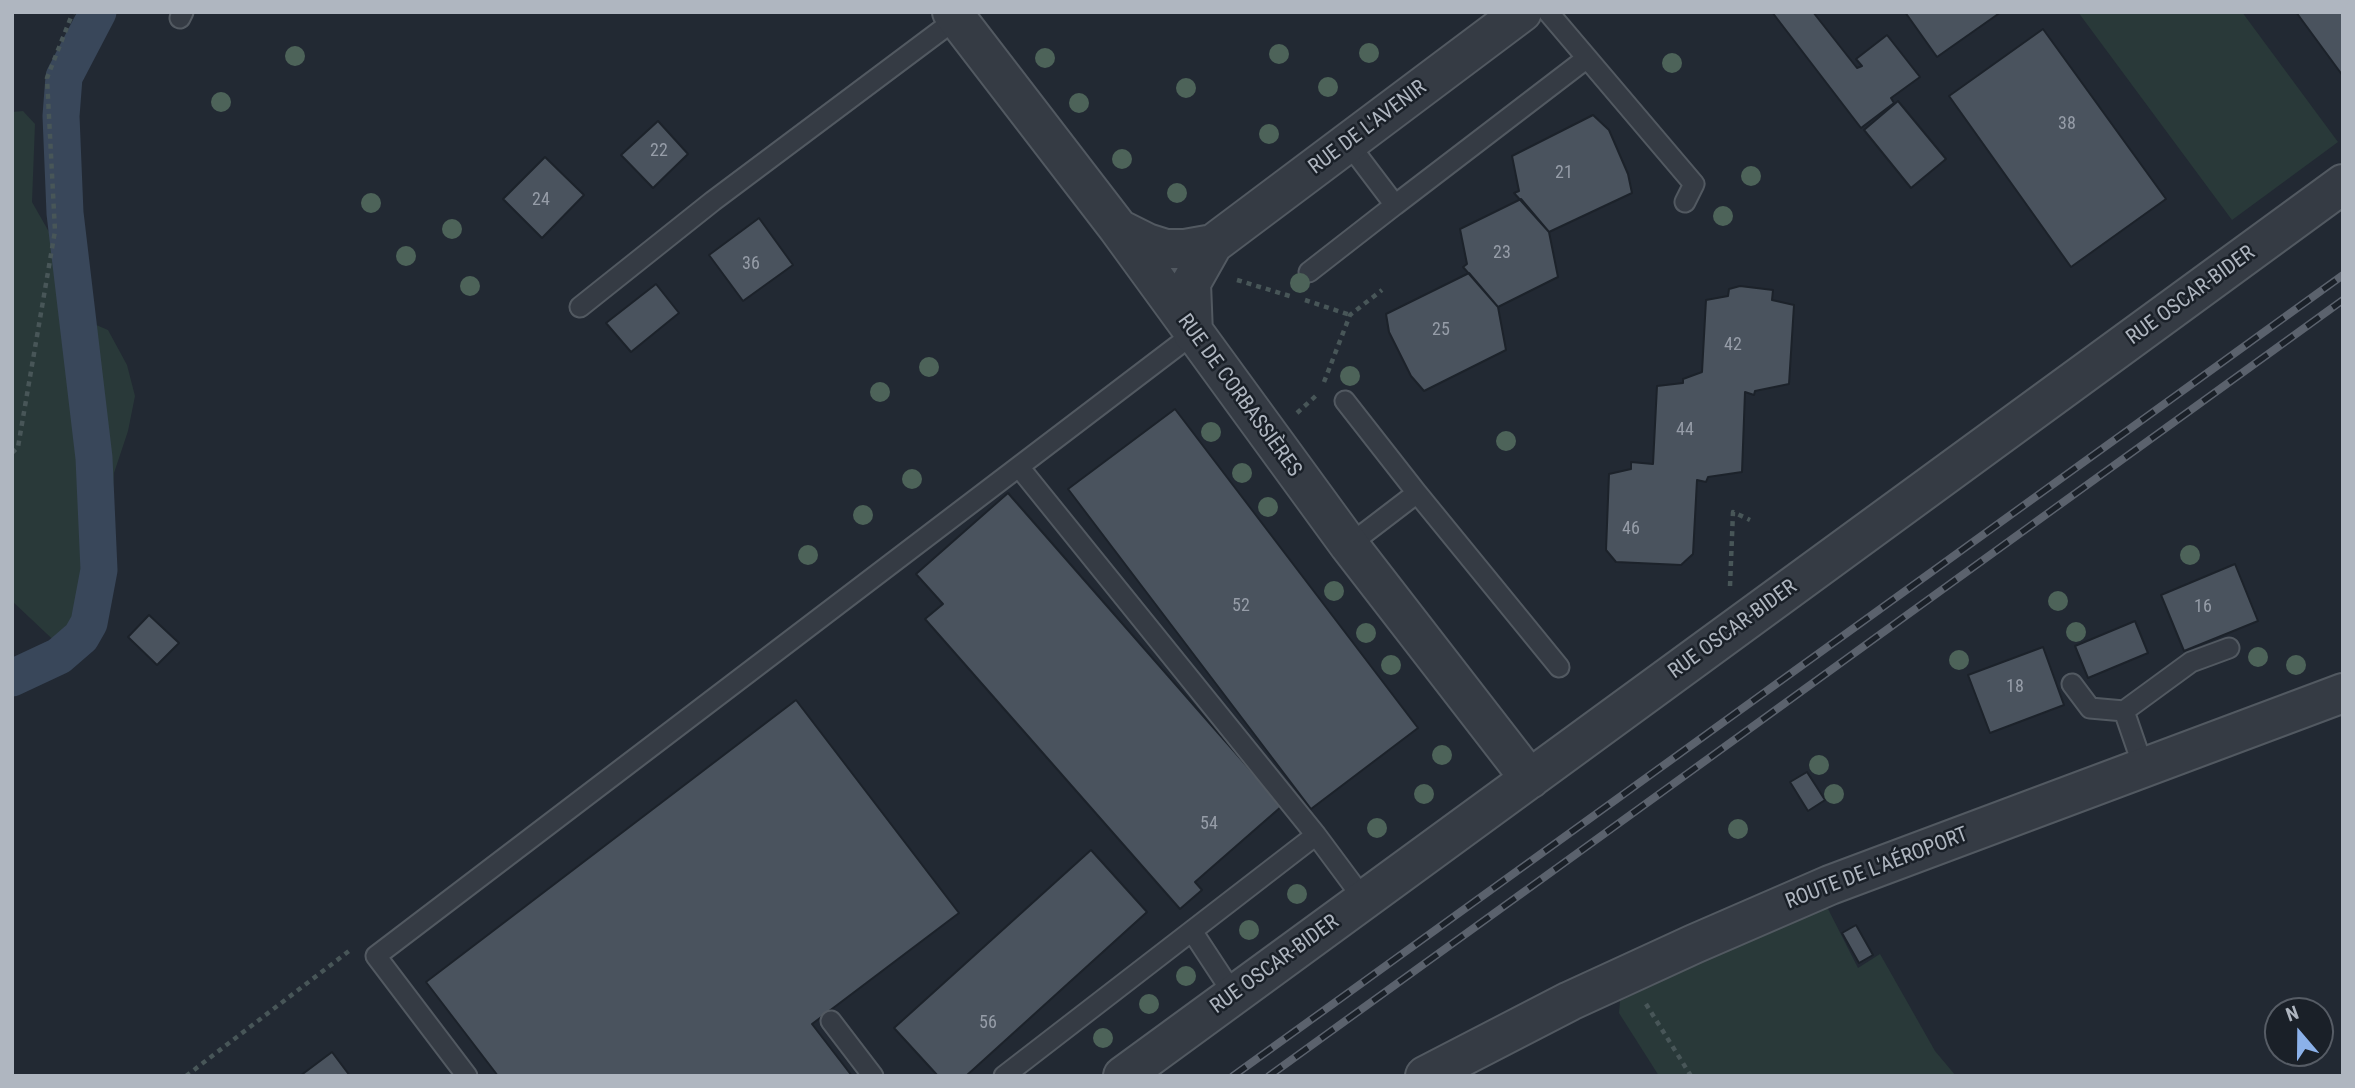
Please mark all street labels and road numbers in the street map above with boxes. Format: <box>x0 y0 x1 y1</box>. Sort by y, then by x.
street label: RUE DE L'AVENIR <box>1304 76 1432 180</box>
street label: RUE OSCAR-BIDER <box>2122 241 2260 351</box>
street label: RUE DE CORBASSIÈRES <box>1172 310 1306 482</box>
street label: RUE OSCAR-BIDER <box>1664 575 1802 685</box>
street label: ROUTE DE L'AÉROPORT <box>1782 823 1972 915</box>
street label: RUE OSCAR-BIDER <box>1206 910 1344 1020</box>

